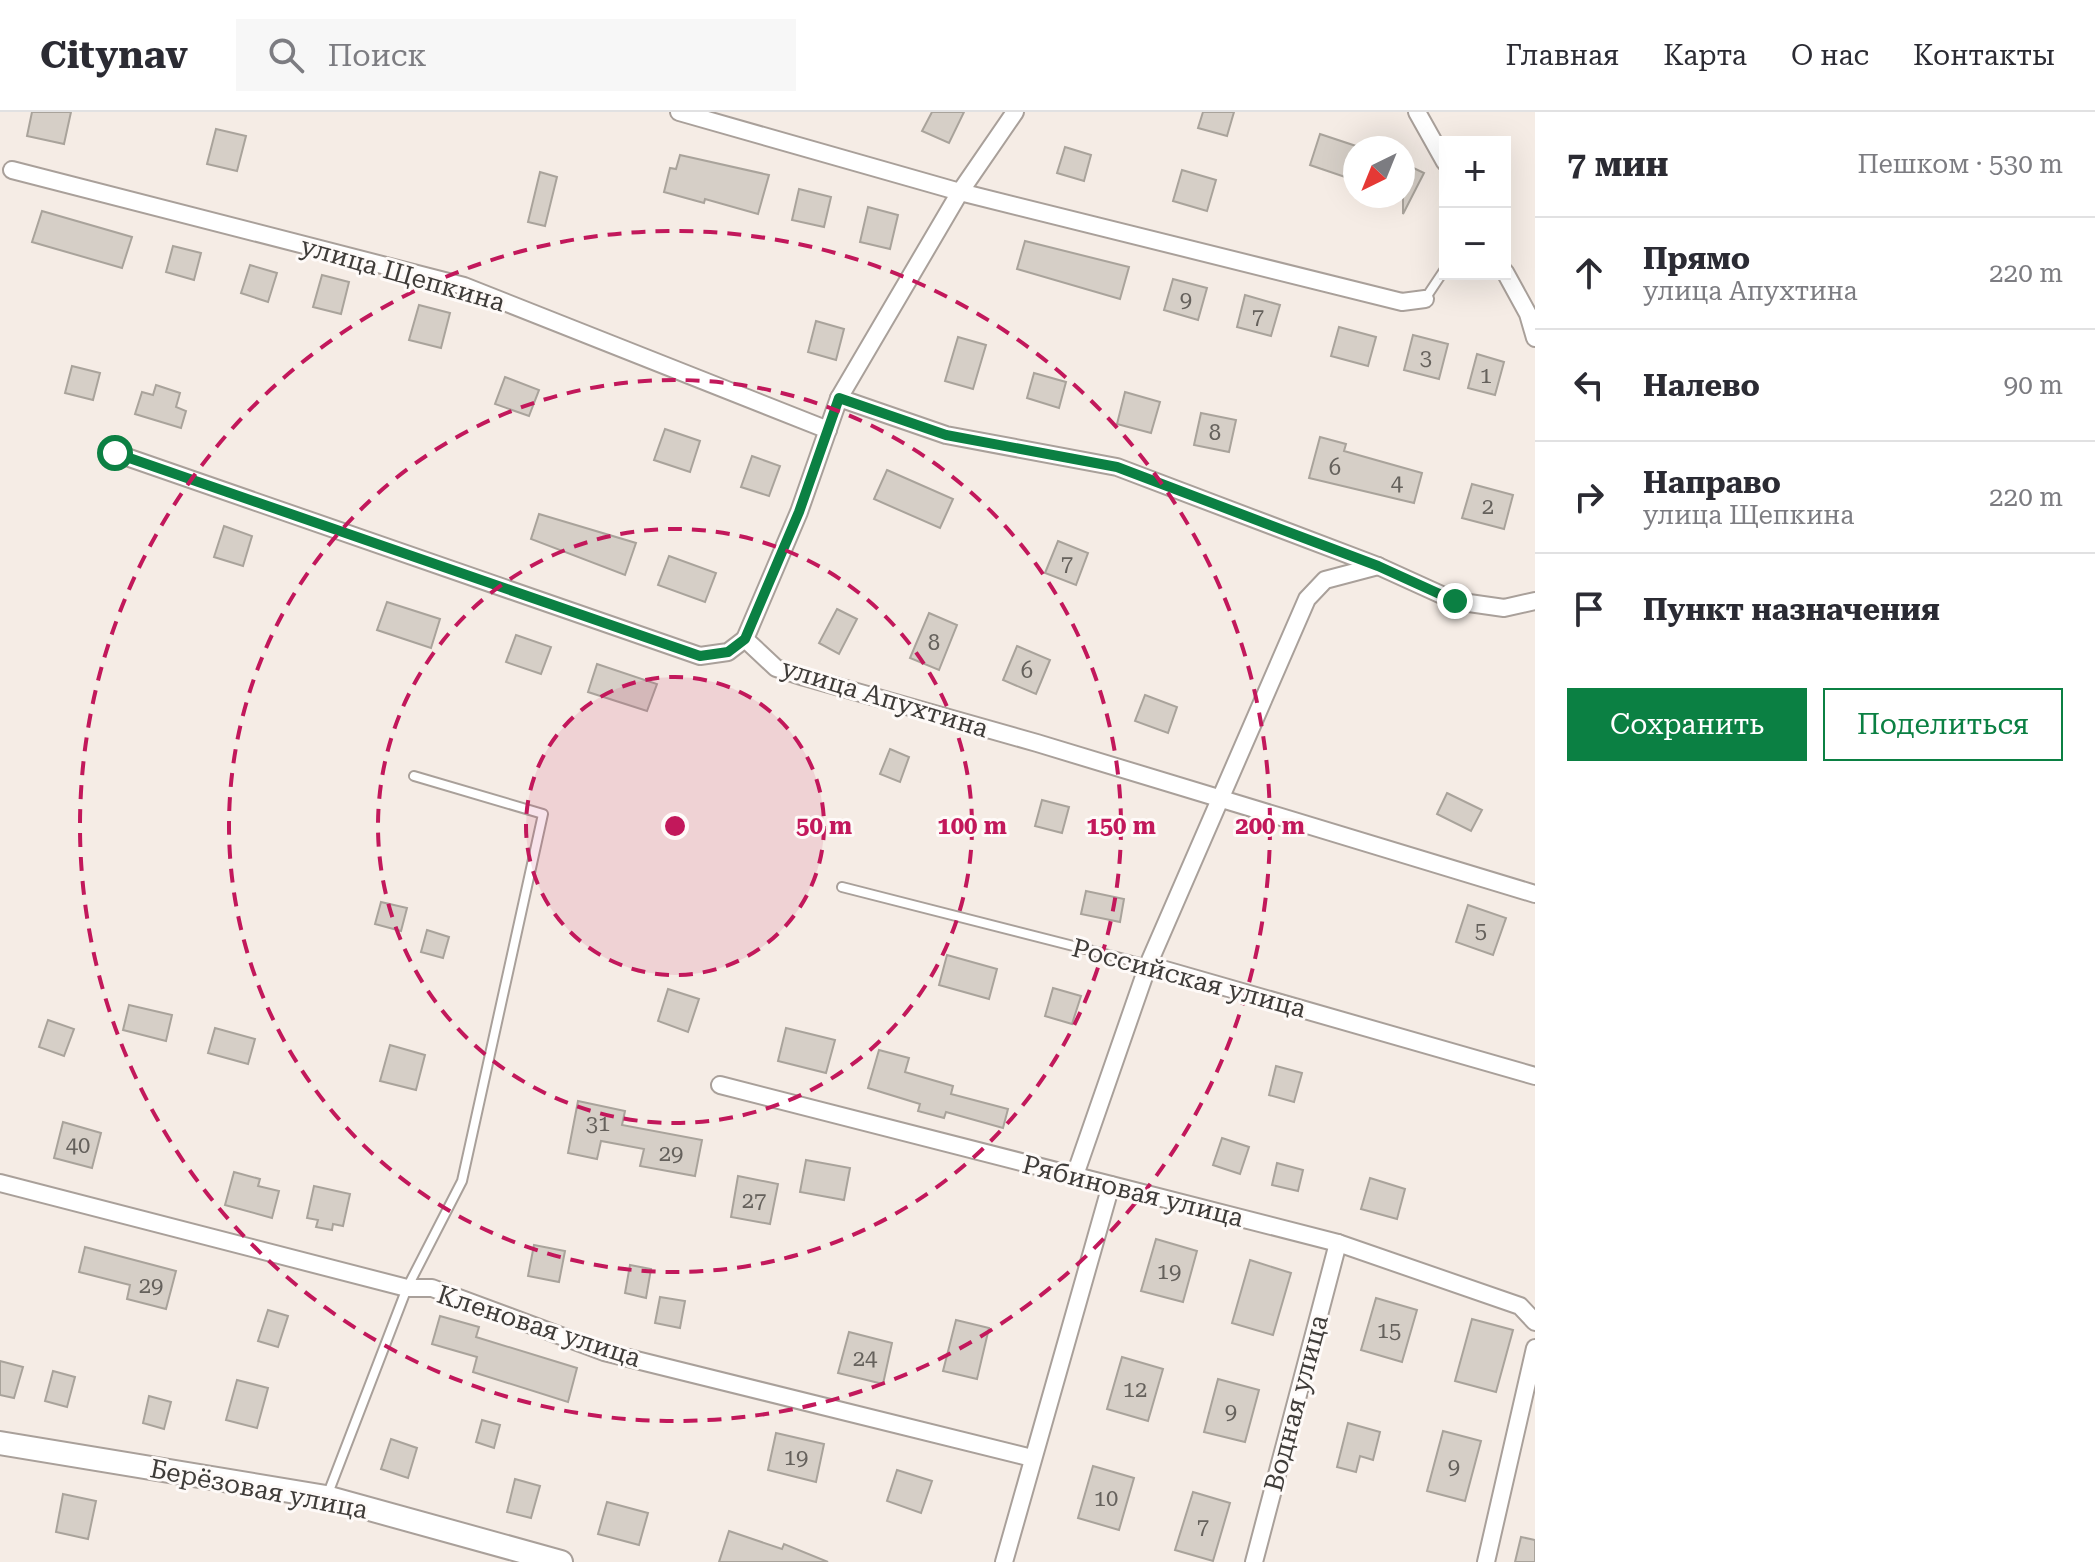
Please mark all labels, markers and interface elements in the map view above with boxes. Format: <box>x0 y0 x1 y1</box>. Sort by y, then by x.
search box <box>236 19 796 91</box>
text: Citynav <box>40 33 188 77</box>
icon: search <box>264 33 308 77</box>
text: Поиск <box>328 38 427 73</box>
text: Главная <box>1505 39 1619 72</box>
text: Карта <box>1663 39 1747 72</box>
text: О нас <box>1791 39 1869 72</box>
text: Контакты <box>1913 39 2055 72</box>
north arrow <box>1343 136 1415 208</box>
map controls <box>1439 136 1511 280</box>
button: + <box>1439 136 1511 208</box>
text: 7 мин <box>1567 144 1669 184</box>
text: Пешком · 530 m <box>1857 149 2063 179</box>
button: − <box>1439 208 1511 280</box>
street label: улица Щепкина <box>297 230 509 318</box>
text: Прямо <box>1643 241 1750 276</box>
icon: ahead <box>1567 251 1611 295</box>
text: 220 m <box>1989 258 2063 288</box>
text: улица Апухтина <box>1643 276 1858 306</box>
house number: 9 <box>1180 287 1192 312</box>
house number: 7 <box>1252 304 1264 329</box>
house number: 3 <box>1420 345 1432 370</box>
house number: 1 <box>1480 363 1492 388</box>
icon: left <box>1567 363 1611 407</box>
text: Налево <box>1643 368 1760 403</box>
text: 90 m <box>2004 370 2063 400</box>
house number: 8 <box>1209 420 1221 445</box>
route start <box>97 435 133 471</box>
house number: 6 <box>1329 455 1341 480</box>
text: Направо <box>1643 465 1781 500</box>
house number: 4 <box>1391 471 1404 496</box>
icon: right <box>1567 475 1611 519</box>
text: 220 m <box>1989 482 2063 512</box>
house number: 2 <box>1482 494 1494 519</box>
text: улица Щепкина <box>1643 500 1854 530</box>
house number: 7 <box>1061 551 1073 576</box>
route end <box>1437 583 1473 619</box>
icon: arrive <box>1567 587 1611 631</box>
text: Пункт назначения <box>1643 592 1940 627</box>
house number: 8 <box>928 630 940 655</box>
street label: улица Апухтина <box>778 652 992 744</box>
house number: 6 <box>1021 658 1033 683</box>
button: Сохранить <box>1567 688 1807 761</box>
button: Поделиться <box>1823 688 2063 761</box>
centre of rings <box>661 812 689 840</box>
text: 50 m <box>796 812 852 840</box>
text: 100 m <box>937 812 1007 840</box>
text: 150 m <box>1086 812 1156 840</box>
text: 200 m <box>1235 812 1305 840</box>
house number: 5 <box>1475 918 1487 943</box>
street label: Российская улица <box>1069 932 1309 1024</box>
house number: 31 <box>586 1111 610 1136</box>
house number: 40 <box>66 1133 90 1158</box>
house number: 29 <box>659 1141 683 1166</box>
street label: Рябиновая улица <box>1019 1149 1247 1233</box>
house number: 27 <box>742 1188 766 1213</box>
house number: 19 <box>1157 1259 1181 1284</box>
house number: 29 <box>139 1273 163 1298</box>
street label: Кленовая улица <box>433 1279 645 1373</box>
street label: Водная улица <box>1258 1311 1334 1495</box>
house number: 15 <box>1377 1318 1401 1343</box>
house number: 24 <box>853 1346 878 1371</box>
house number: 12 <box>1123 1377 1147 1402</box>
house number: 9 <box>1225 1399 1237 1424</box>
house number: 19 <box>784 1445 808 1470</box>
street label: Берёзовая улица <box>148 1453 370 1525</box>
house number: 9 <box>1448 1454 1460 1479</box>
house number: 10 <box>1094 1486 1118 1511</box>
house number: 7 <box>1197 1514 1209 1539</box>

